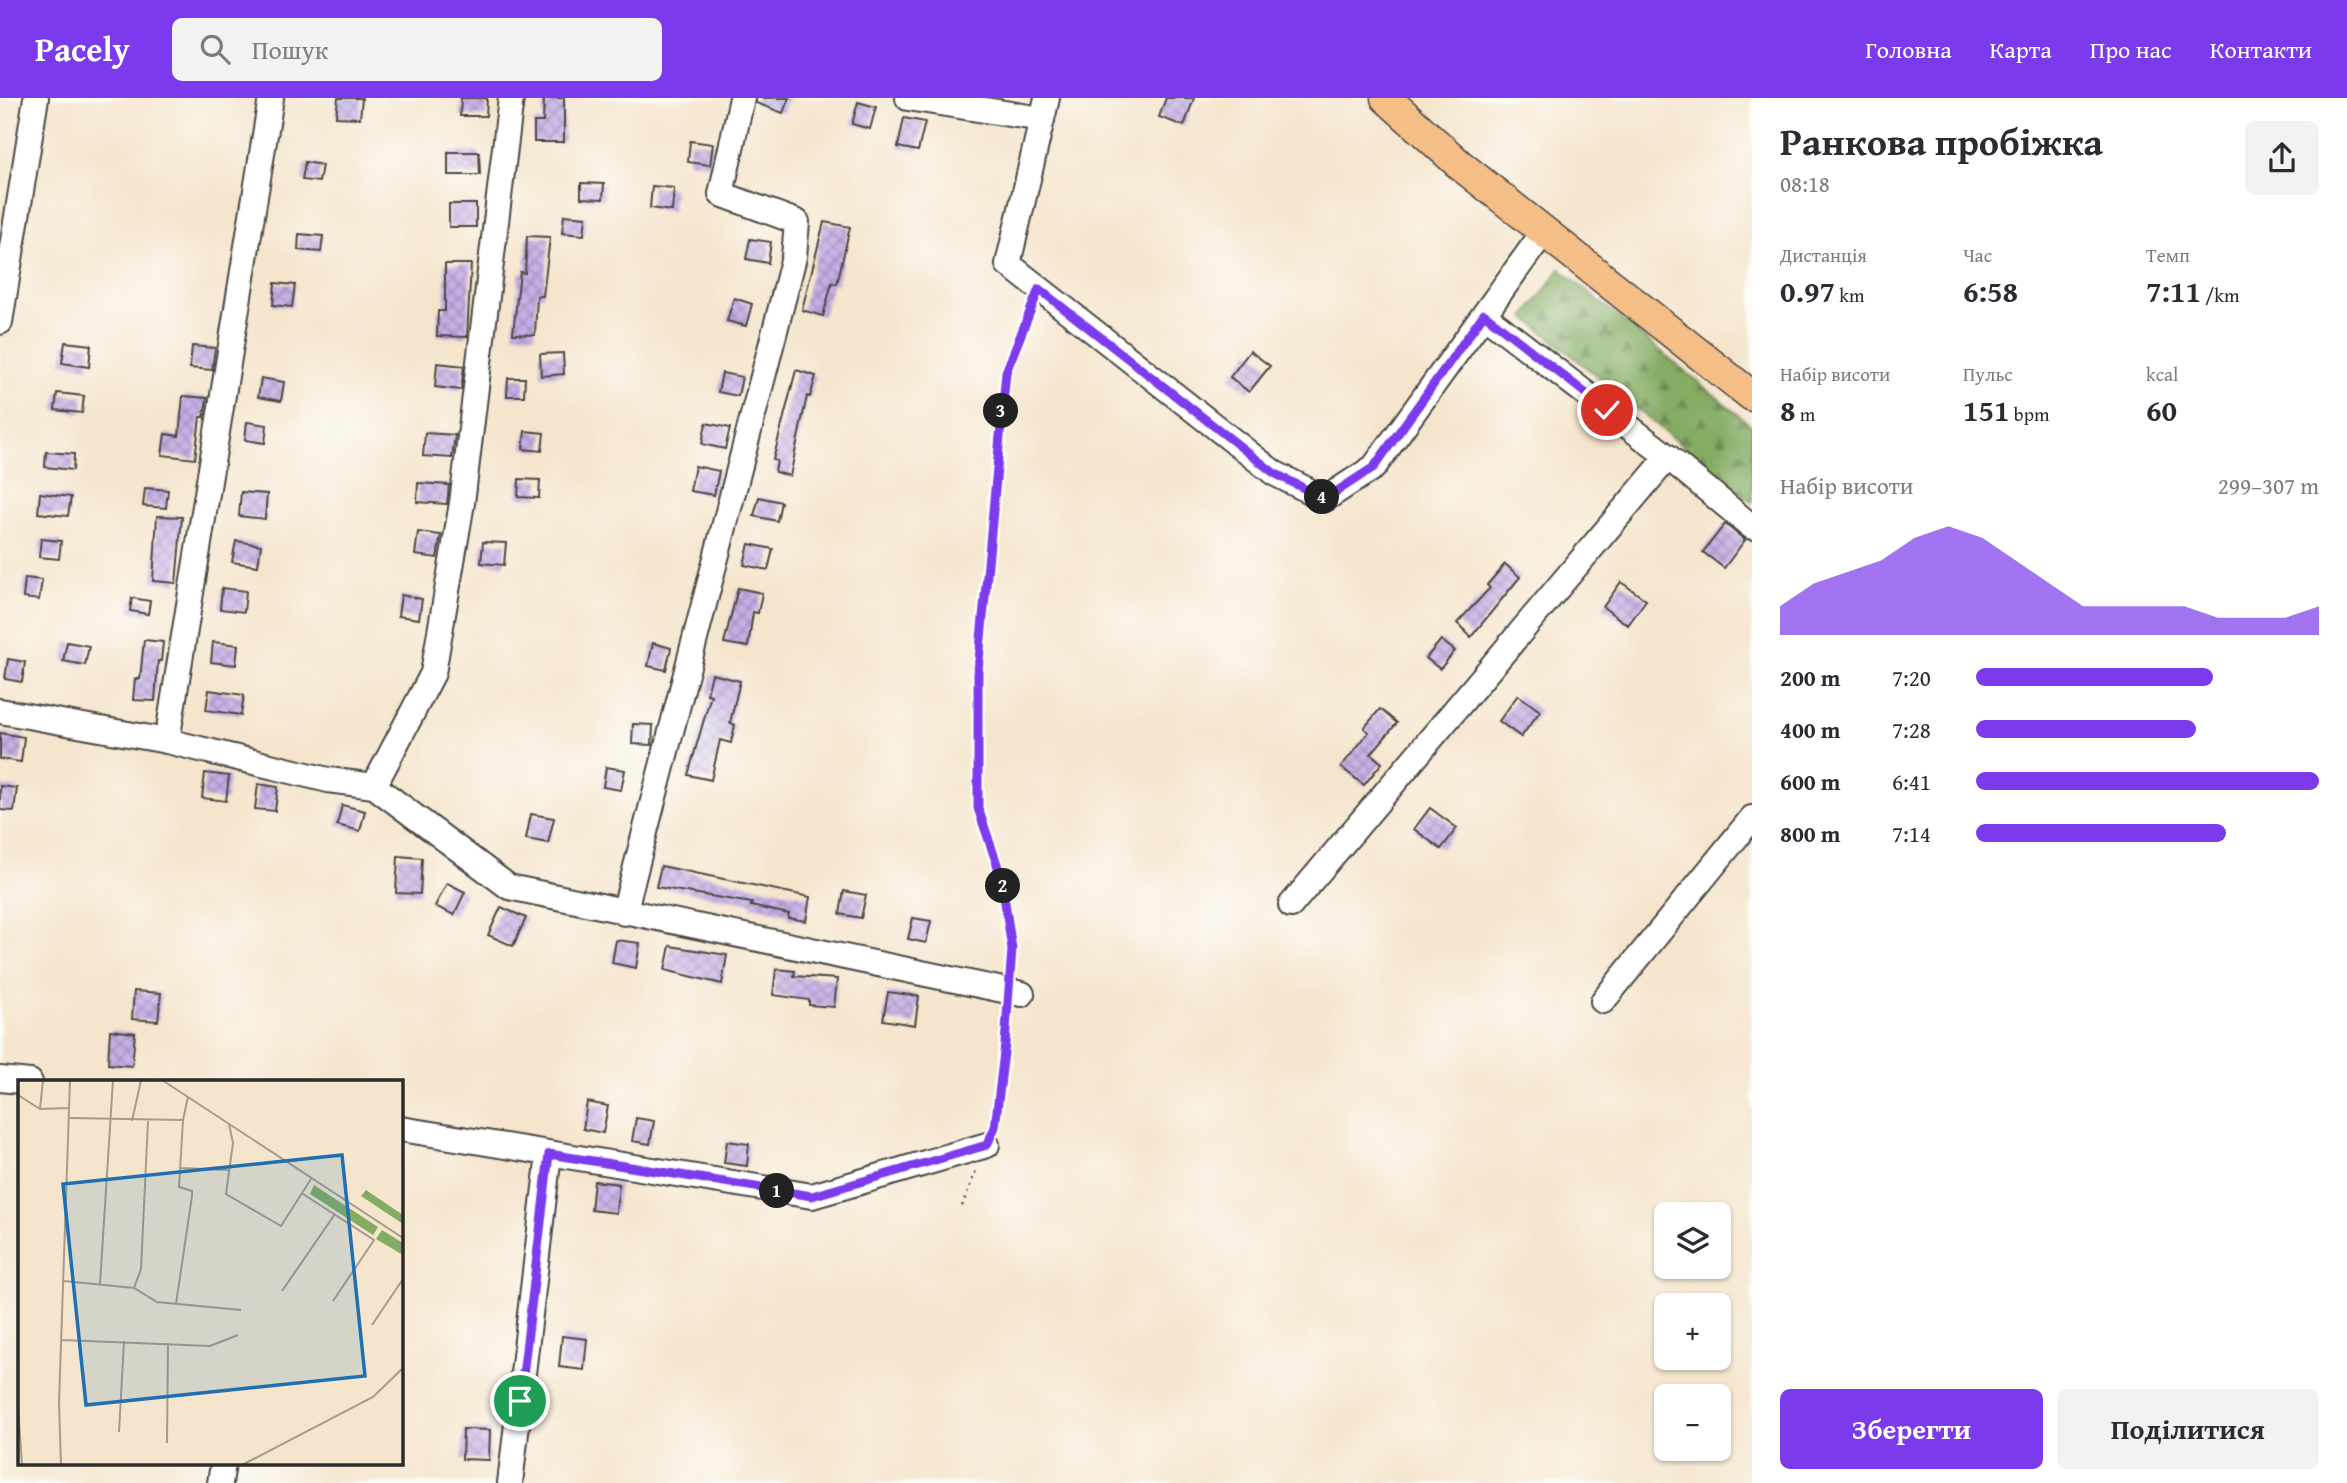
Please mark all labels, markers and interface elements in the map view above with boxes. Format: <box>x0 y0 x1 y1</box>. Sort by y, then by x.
search box <box>172 18 662 81</box>
text: Pacely <box>35 25 130 73</box>
icon: search <box>196 30 234 68</box>
text: Пошук <box>252 30 328 69</box>
text: Головна <box>1865 32 1952 67</box>
text: Карта <box>1990 32 2052 67</box>
text: Про нас <box>2090 32 2172 67</box>
text: Контакти <box>2210 32 2312 67</box>
text: Ранкова пробіжка <box>1780 113 2103 169</box>
button: share <box>2245 121 2319 195</box>
text: 08:18 <box>1780 167 1830 200</box>
text: Дистанція <box>1780 241 1867 269</box>
text: Час <box>1963 241 1992 269</box>
text: Темп <box>2146 241 2190 269</box>
text: 0.97 <box>1780 269 1835 313</box>
text: 6:58 <box>1963 269 2018 313</box>
text: 7:11 <box>2146 269 2201 313</box>
text: km <box>1835 281 1864 309</box>
text: /km <box>2201 281 2239 309</box>
text: Набір висоти <box>1780 360 1890 388</box>
text: Пульс <box>1963 360 2013 388</box>
text: kcal <box>2146 360 2178 388</box>
pin <box>1577 380 1637 440</box>
text: 8 <box>1780 388 1796 432</box>
text: 151 <box>1963 388 2010 432</box>
text: 60 <box>2146 388 2177 432</box>
icon: check <box>1588 391 1626 429</box>
pin: 3 <box>984 394 1018 428</box>
text: 3 <box>996 396 1005 424</box>
text: m <box>1796 400 1815 428</box>
text: bpm <box>2010 400 2049 428</box>
text: Набір висоти <box>1780 469 1914 502</box>
text: 299–307 m <box>2218 469 2319 502</box>
pin: 4 <box>1304 480 1340 514</box>
text: 4 <box>1317 482 1326 510</box>
text: 200 m <box>1780 661 1841 694</box>
text: 7:20 <box>1892 661 1931 694</box>
text: 400 m <box>1780 713 1841 746</box>
text: 7:28 <box>1892 713 1931 746</box>
text: 600 m <box>1780 765 1841 798</box>
text: 6:41 <box>1892 765 1931 798</box>
text: 800 m <box>1780 817 1841 850</box>
text: 7:14 <box>1892 817 1931 850</box>
pin: 2 <box>986 868 1020 904</box>
text: 2 <box>998 871 1007 899</box>
inset map <box>18 1080 402 1466</box>
pin: 1 <box>760 1174 794 1208</box>
text: 1 <box>772 1176 781 1204</box>
map controls <box>1654 1202 1731 1461</box>
button: layers <box>1654 1202 1731 1279</box>
button: + <box>1654 1293 1731 1370</box>
pin <box>490 1371 550 1431</box>
icon: arrive <box>501 1382 539 1420</box>
button: − <box>1654 1384 1731 1461</box>
button: Зберегти <box>1780 1389 2043 1469</box>
button: Поділитися <box>2057 1389 2319 1469</box>

